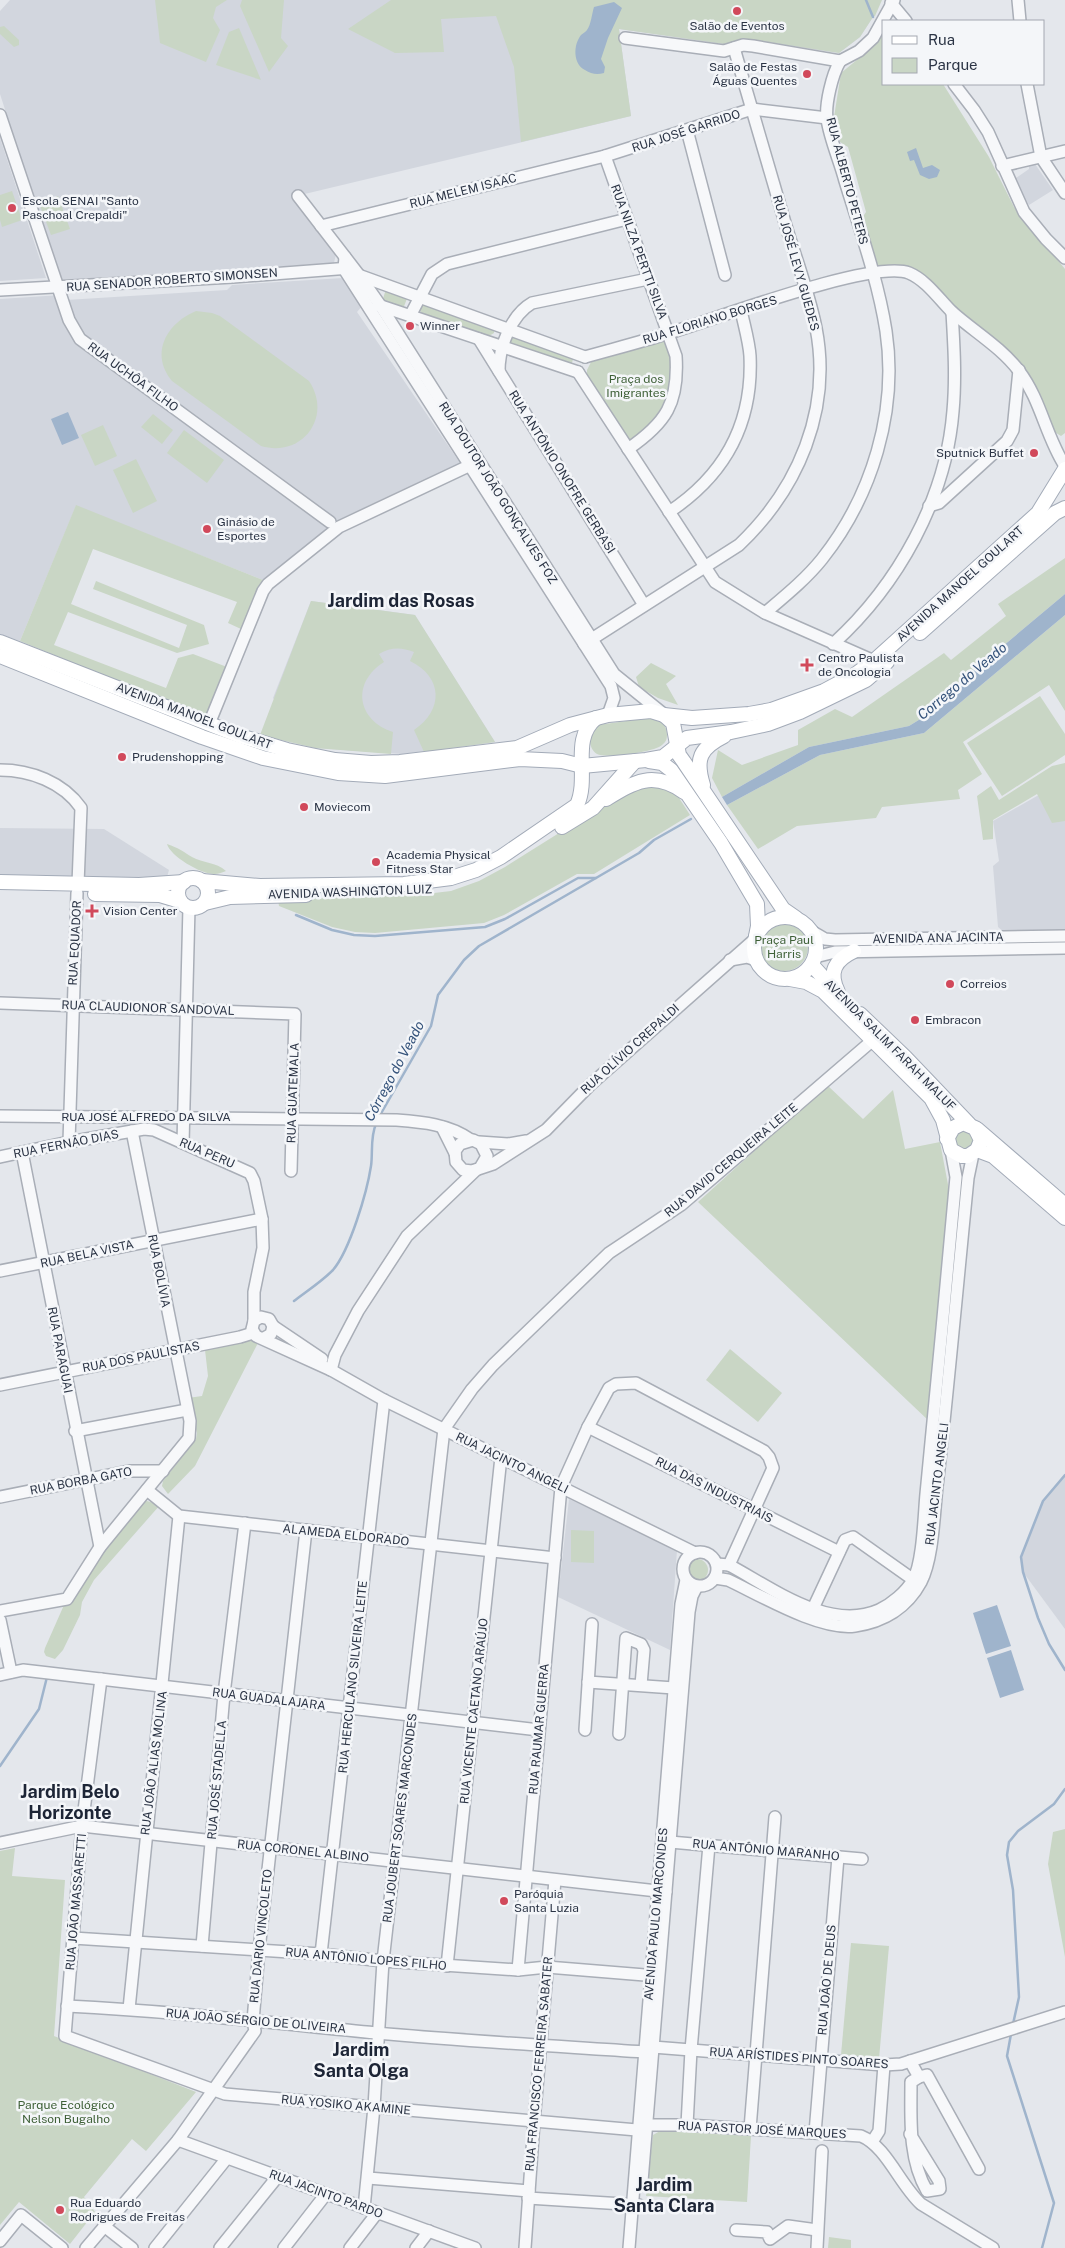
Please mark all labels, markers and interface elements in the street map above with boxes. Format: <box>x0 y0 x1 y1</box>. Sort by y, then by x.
marker: Salão de Eventos <box>731 5 743 17</box>
place label: Salão de Eventos <box>689 19 785 33</box>
legend <box>882 20 1045 85</box>
text: Rua <box>928 31 955 48</box>
text: Parque <box>928 56 978 73</box>
place label: Salão de Festas Águas Quentes <box>709 60 797 88</box>
marker: Salão de Festas Águas Quentes <box>801 68 813 80</box>
street label: RUA JOSÉ GARRIDO <box>630 107 742 155</box>
street label: RUA ALBERTO PETERS <box>823 116 871 246</box>
street label: RUA MELEM ISAAC <box>408 171 518 211</box>
street label: RUA NILZA PERTTI SILVA <box>608 183 670 322</box>
street label: RUA JOSÉ LEVY GUEDES <box>770 193 822 333</box>
place label: Escola SENAI "Santo Paschoal Crepaldi" <box>22 194 139 222</box>
marker: Escola SENAI "Santo Paschoal Crepaldi" <box>6 202 18 214</box>
street label: RUA SENADOR ROBERTO SIMONSEN <box>66 266 278 294</box>
street label: RUA FLORIANO BORGES <box>641 293 779 347</box>
place label: Winner <box>420 319 460 333</box>
marker: Winner <box>404 320 416 332</box>
street label: RUA UCHÔA FILHO <box>85 339 181 415</box>
park label: Praça dos Imigrantes <box>606 372 666 400</box>
street label: RUA ANTÔNIO ONOFRE GERBASI <box>506 388 618 556</box>
street label: RUA DOUTOR JOÃO GONÇALVES FOZ <box>436 400 560 587</box>
place label: Sputnick Buffet <box>936 446 1024 460</box>
marker: Sputnick Buffet <box>1028 447 1040 459</box>
place label: Ginásio de Esportes <box>217 515 275 543</box>
marker: Ginásio de Esportes <box>201 523 213 535</box>
street label: AVENIDA MANOEL GOULART <box>894 523 1026 645</box>
district label: Jardim das Rosas <box>328 590 474 611</box>
water label: Corrego do Veado <box>914 639 1010 723</box>
place label: Centro Paulista de Oncologia <box>818 651 904 679</box>
marker: Centro Paulista de Oncologia <box>800 658 814 672</box>
street label: AVENIDA MANOEL GOULART <box>114 680 274 752</box>
place label: Prudenshopping <box>132 750 224 764</box>
marker: Prudenshopping <box>116 751 128 763</box>
place label: Moviecom <box>314 800 371 814</box>
marker: Moviecom <box>298 801 310 813</box>
place label: Academia Physical Fitness Star <box>386 848 491 876</box>
marker: Academia Physical Fitness Star <box>370 856 382 868</box>
street label: AVENIDA WASHINGTON LUIZ <box>268 882 433 902</box>
street label: RUA EQUADOR <box>66 900 84 986</box>
marker: Vision Center <box>85 904 99 918</box>
place label: Vision Center <box>103 904 178 918</box>
street label: AVENIDA ANA JACINTA <box>872 930 1004 946</box>
park label: Praça Paul Harris <box>754 933 814 961</box>
street label: AVENIDA SALIM FARAH MALUF <box>821 976 959 1114</box>
place label: Correios <box>960 977 1007 991</box>
marker: Correios <box>944 978 956 990</box>
street label: RUA CLAUDIONOR SANDOVAL <box>61 998 235 1018</box>
street label: RUA OLÍVIO CREPALDI <box>578 1001 682 1097</box>
place label: Embracon <box>925 1013 981 1027</box>
marker: Embracon <box>909 1014 921 1026</box>
water label: Córrego do Veado <box>361 1018 427 1124</box>
street label: RUA GUATEMALA <box>284 1042 302 1144</box>
street label: RUA DAVID CERQUEIRA LEITE <box>662 1100 800 1220</box>
street label: RUA JOSÉ ALFREDO DA SILVA <box>61 1110 231 1124</box>
street label: RUA FERNÃO DIAS <box>12 1127 120 1161</box>
street label: RUA PERU <box>177 1135 237 1171</box>
street label: RUA BOLÍVIA <box>145 1233 173 1309</box>
street label: RUA BELA VISTA <box>39 1237 135 1271</box>
street label: RUA PARAGUAI <box>45 1306 75 1394</box>
street label: RUA DOS PAULISTAS <box>81 1339 201 1375</box>
street label: RUA JACINTO ANGELI <box>923 1422 951 1546</box>
street label: RUA JACINTO ANGELI <box>453 1430 571 1496</box>
street label: RUA DAS INDUSTRIAIS <box>653 1454 775 1526</box>
street label: RUA BORBA GATO <box>29 1464 133 1498</box>
street label: ALAMEDA ELDORADO <box>282 1521 410 1549</box>
street label: RUA HERCULANO SILVEIRA LEITE <box>336 1580 370 1774</box>
street label: RUA VICENTE CAETANO ARAÚJO <box>457 1617 491 1805</box>
street label: RUA RAUMAR GUERRA <box>526 1662 552 1795</box>
street label: RUA GUADALAJARA <box>211 1685 327 1713</box>
street label: RUA JOÃO ALIAS MOLINA <box>138 1689 170 1836</box>
street label: RUA JOUBERT SOARES MARCONDES <box>380 1712 420 1924</box>
street label: RUA JOSÉ STADELLA <box>205 1719 229 1840</box>
district label: Jardim Belo Horizonte <box>20 1781 120 1823</box>
street label: AVENIDA PAULO MARCONDES <box>641 1827 671 2001</box>
street label: RUA JOÃO MASSARETTI <box>63 1833 89 1971</box>
street label: RUA CORONEL ALBINO <box>236 1837 370 1865</box>
street label: RUA ANTÔNIO MARANHO <box>692 1837 840 1863</box>
street label: RUA DARIO VINCOLETO <box>247 1868 275 2004</box>
place label: Paróquia Santa Luzia <box>514 1887 579 1915</box>
marker: Paróquia Santa Luzia <box>498 1895 510 1907</box>
street label: RUA JOÃO DE DEUS <box>815 1924 839 2036</box>
street label: RUA ANTÔNIO LOPES FILHO <box>285 1945 447 1973</box>
street label: RUA FRANCISCO FERREIRA SABATER <box>523 1956 555 2172</box>
street label: RUA JOÃO SÉRGIO DE OLIVEIRA <box>165 2006 347 2036</box>
district label: Jardim Santa Olga <box>313 2039 409 2081</box>
street label: RUA ARÍSTIDES PINTO SOARES <box>709 2045 889 2071</box>
street label: RUA YOSIKO AKAMINE <box>281 2092 411 2118</box>
park label: Parque Ecológico Nelson Bugalho <box>18 2098 115 2126</box>
street label: RUA PASTOR JOSÉ MARQUES <box>677 2119 847 2141</box>
street label: RUA JACINTO PARDO <box>267 2167 385 2221</box>
district label: Jardim Santa Clara <box>614 2174 714 2216</box>
place label: Rua Eduardo Rodrigues de Freitas <box>70 2196 185 2224</box>
marker: Rua Eduardo Rodrigues de Freitas <box>54 2204 66 2216</box>

